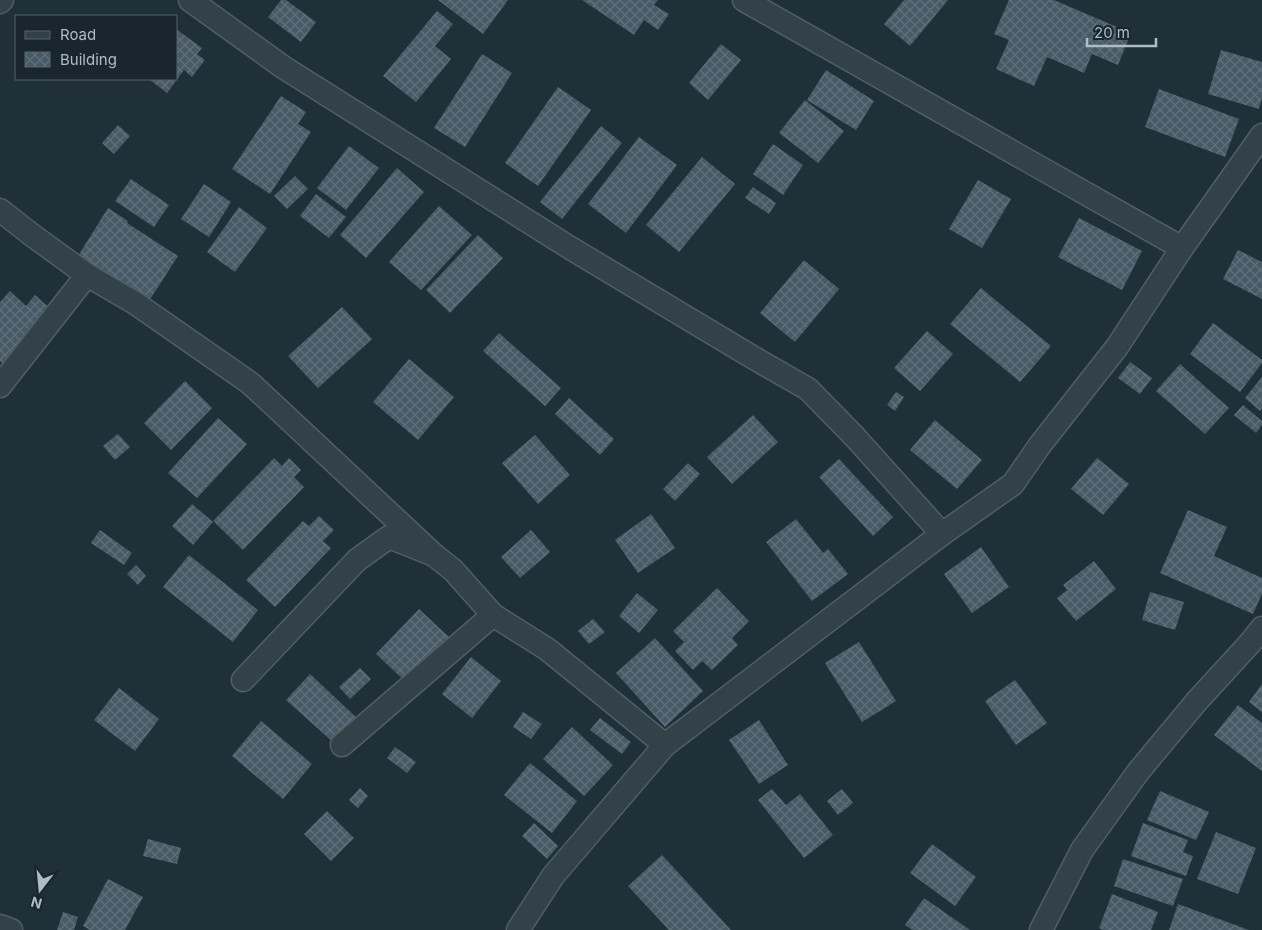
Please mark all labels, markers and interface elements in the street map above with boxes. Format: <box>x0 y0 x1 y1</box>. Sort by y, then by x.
legend <box>15 15 178 80</box>
scale bar <box>1087 15 1156 47</box>
text: 20 m <box>1094 23 1130 42</box>
text: Road <box>60 25 96 44</box>
text: Building <box>60 50 117 69</box>
north arrow <box>15 865 65 915</box>
text: N <box>29 893 44 913</box>

